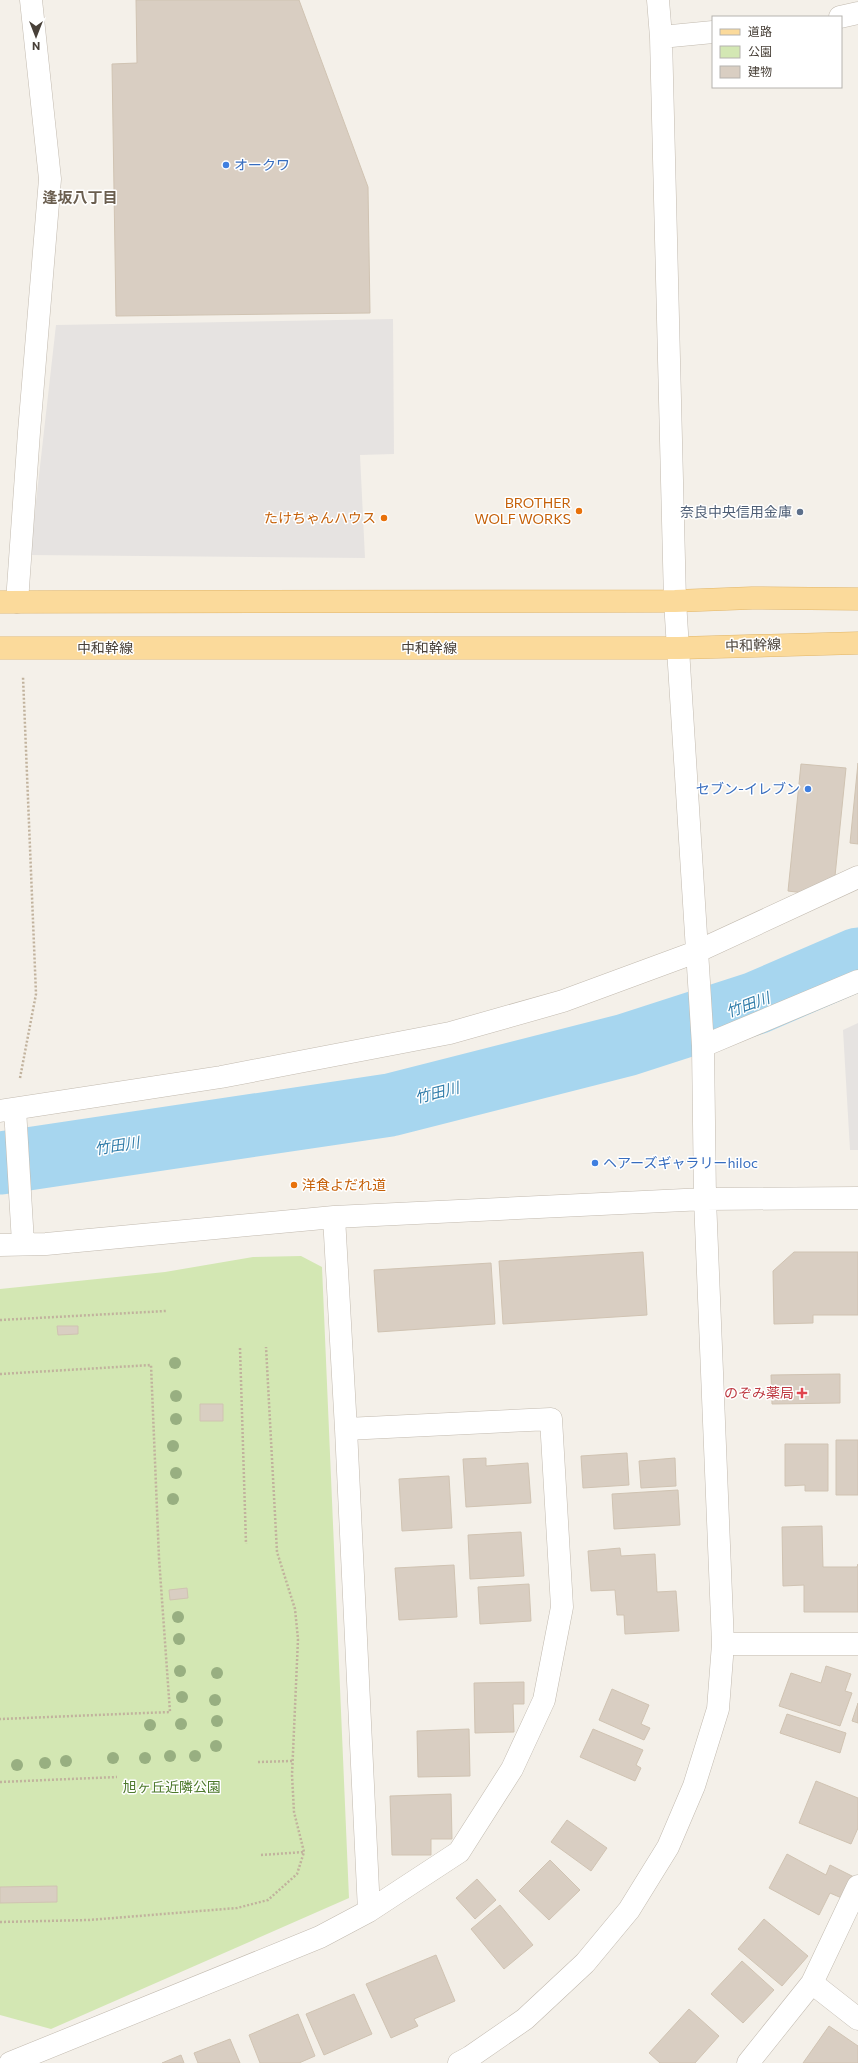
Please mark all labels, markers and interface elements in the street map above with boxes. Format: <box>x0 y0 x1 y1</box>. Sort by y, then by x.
north arrow <box>16 16 56 56</box>
legend <box>712 16 842 88</box>
text: 道路 <box>748 24 772 38</box>
text: N <box>32 40 40 53</box>
text: 公園 <box>748 44 772 58</box>
text: 建物 <box>748 64 772 78</box>
place label: オークワ <box>234 156 290 173</box>
marker: オークワ <box>221 160 231 170</box>
district label: 逢坂八丁目 <box>42 188 118 206</box>
place label: BROTHER WOLF WORKS <box>474 494 571 527</box>
place label: 奈良中央信用金庫 <box>680 503 792 520</box>
marker: BROTHER WOLF WORKS <box>574 506 584 516</box>
marker: 奈良中央信用金庫 <box>795 507 805 517</box>
place label: たけちゃんハウス <box>264 509 376 526</box>
marker: たけちゃんハウス <box>379 513 389 523</box>
street label: 中和幹線 <box>725 635 781 654</box>
street label: 中和幹線 <box>77 639 133 656</box>
street label: 中和幹線 <box>401 639 457 656</box>
place label: セブン-イレブン <box>696 780 800 797</box>
marker: セブン-イレブン <box>803 784 813 794</box>
water label: 竹田川 <box>723 987 774 1020</box>
water label: 竹田川 <box>413 1077 463 1106</box>
water label: 竹田川 <box>93 1132 142 1157</box>
place label: ヘアーズギャラリーhiloc <box>603 1154 758 1171</box>
marker: ヘアーズギャラリーhiloc <box>590 1158 600 1168</box>
place label: 洋食よだれ道 <box>302 1176 386 1193</box>
marker: 洋食よだれ道 <box>289 1180 299 1190</box>
place label: のぞみ薬局 <box>724 1384 794 1401</box>
marker: のぞみ薬局 <box>797 1388 807 1398</box>
park label: 旭ヶ丘近隣公園 <box>123 1778 221 1795</box>

